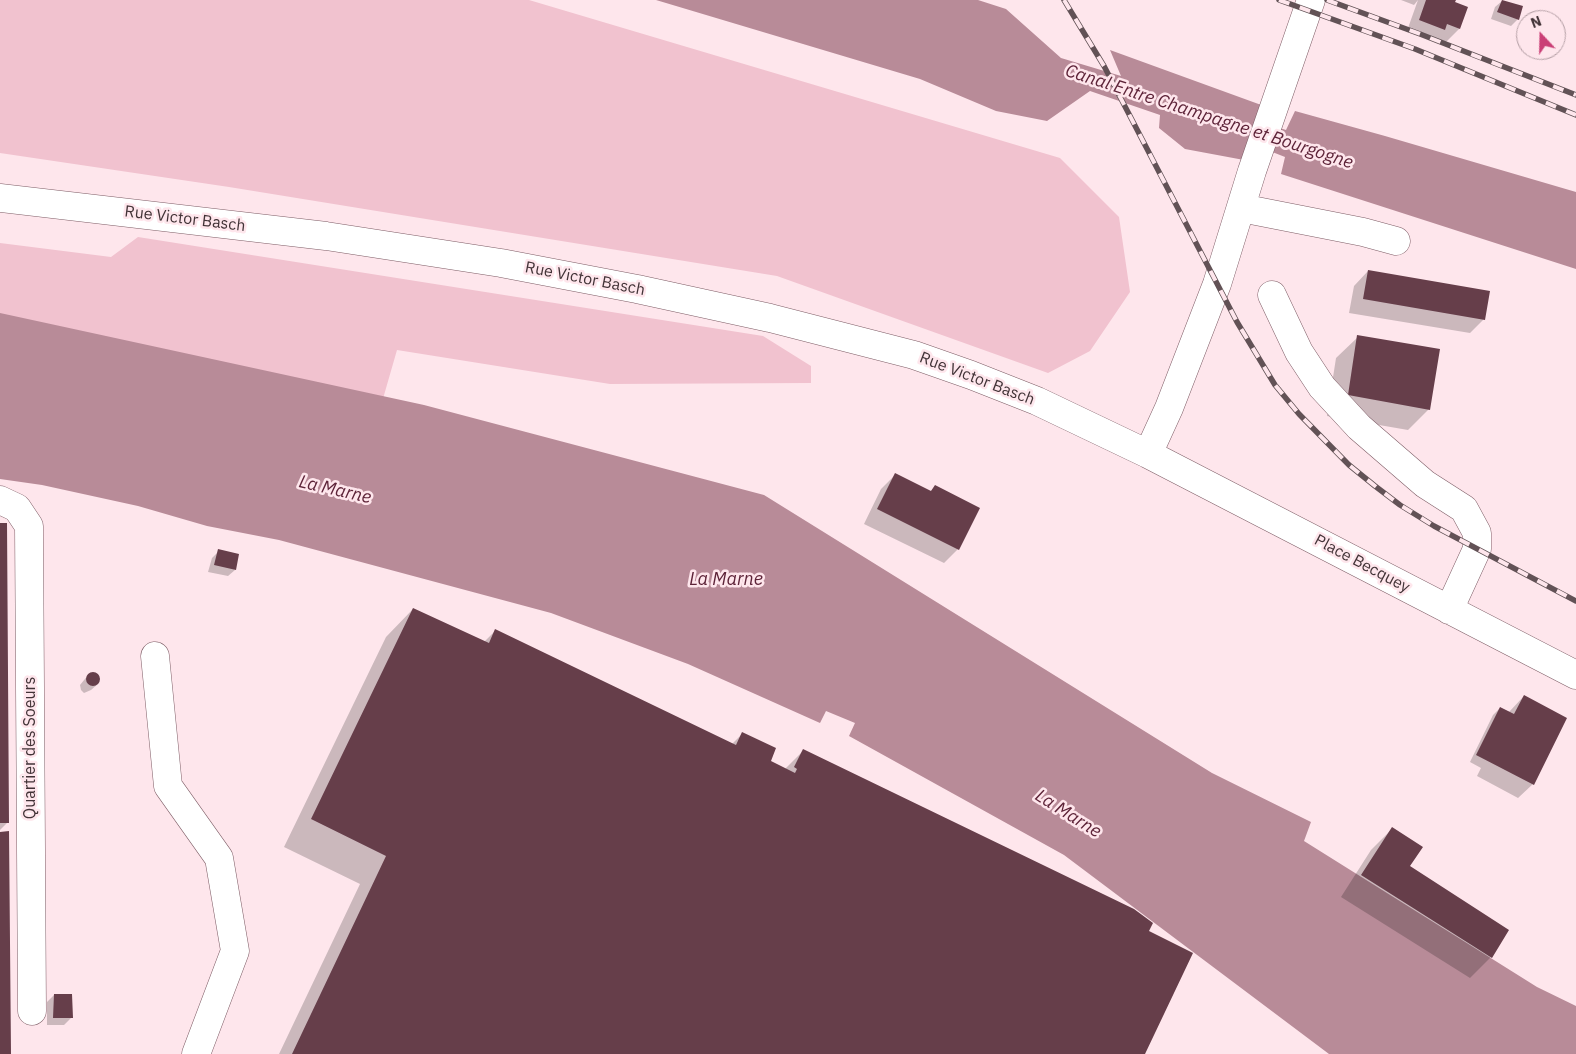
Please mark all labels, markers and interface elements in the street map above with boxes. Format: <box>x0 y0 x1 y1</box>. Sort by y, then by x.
north arrow <box>1516 10 1566 60</box>
text: N <box>1528 12 1544 32</box>
water label: Canal Entre Champagne et Bourgogne <box>1062 60 1356 174</box>
street label: Rue Victor Basch <box>123 202 247 236</box>
street label: Rue Victor Basch <box>523 258 647 300</box>
street label: Rue Victor Basch <box>917 348 1037 410</box>
water label: La Marne <box>297 471 373 509</box>
street label: Place Becquey <box>1311 531 1413 597</box>
water label: La Marne <box>689 569 763 591</box>
street label: Quartier des Soeurs <box>20 677 40 819</box>
water label: La Marne <box>1031 785 1105 843</box>

